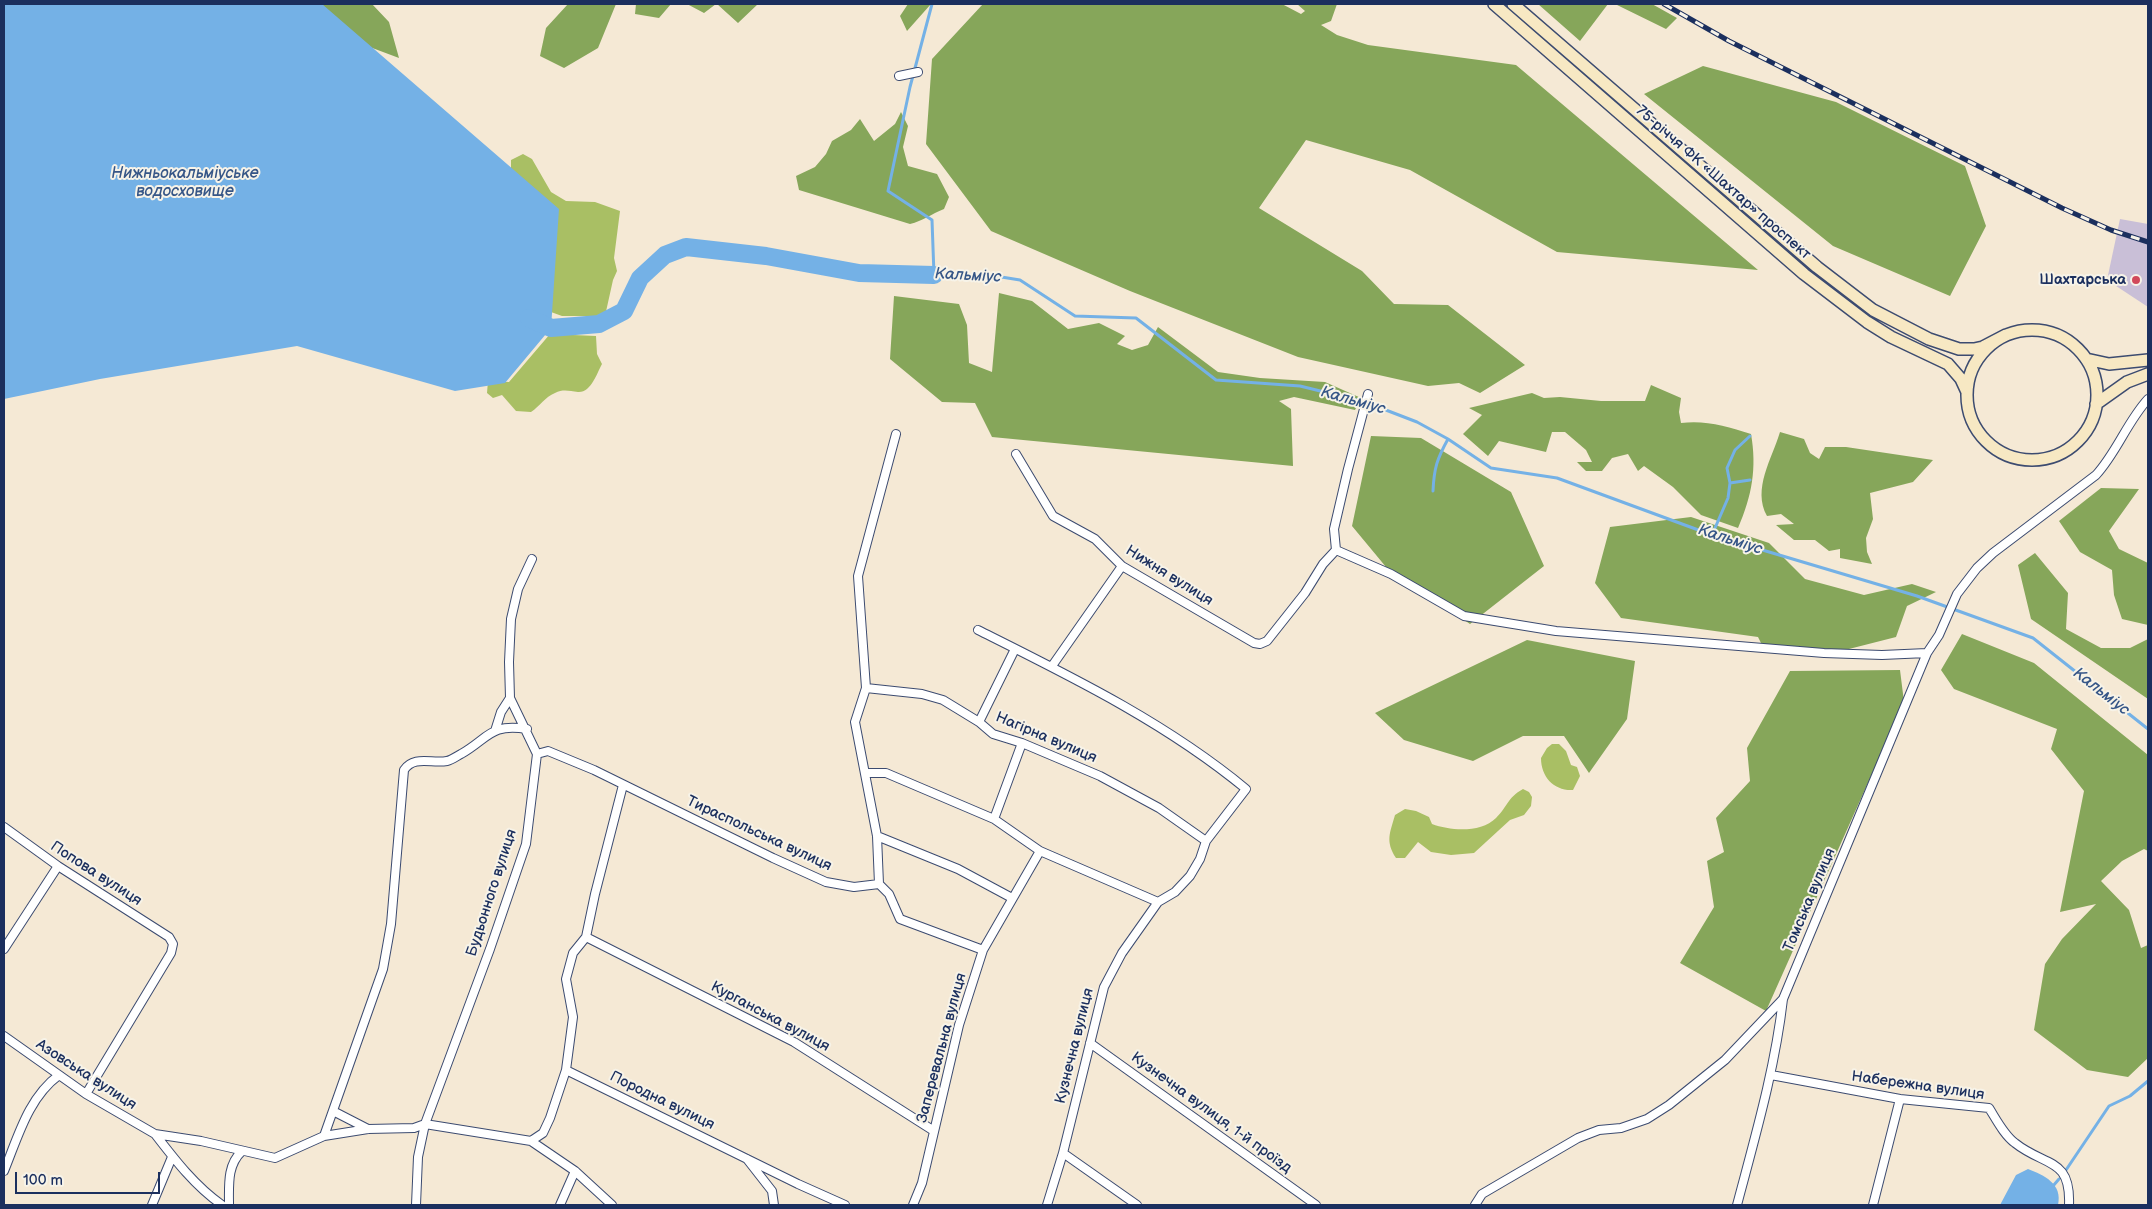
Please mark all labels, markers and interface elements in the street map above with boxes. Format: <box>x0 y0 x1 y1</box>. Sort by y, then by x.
street label: 75-річчя ФК «Шахтар» проспект <box>1632 102 1814 264</box>
water label: Нижньокальміуське водосховище <box>111 164 259 202</box>
water label: Кальміус <box>934 265 1002 287</box>
place label: Шахтарська <box>2039 271 2126 289</box>
marker: Шахтарська <box>2130 274 2142 286</box>
water label: Кальміус <box>1318 383 1388 419</box>
water label: Кальміус <box>1695 521 1765 559</box>
street label: Нижня вулиця <box>1122 542 1216 610</box>
water label: Кальміус <box>2069 664 2133 720</box>
street label: Нагірна вулиця <box>993 709 1099 767</box>
street label: Тираспольська вулиця <box>683 792 835 876</box>
street label: Будьонного вулиця <box>463 827 521 959</box>
street label: Попова вулиця <box>47 838 145 910</box>
street label: Томська вулиця <box>1780 846 1840 954</box>
street label: Заперевальна вулиця <box>913 971 971 1125</box>
street label: Курганська вулиця <box>707 978 833 1056</box>
street label: Кузнечна вулиця <box>1052 986 1098 1106</box>
street label: Азовська вулиця <box>32 1036 140 1114</box>
street label: Кузнечна вулиця, 1-й проїзд <box>1127 1049 1295 1177</box>
street label: Породна вулиця <box>607 1068 717 1134</box>
street label: Набережна вулиця <box>1850 1068 1986 1104</box>
scale bar <box>18 1162 162 1194</box>
text: 100 m <box>23 1171 63 1190</box>

